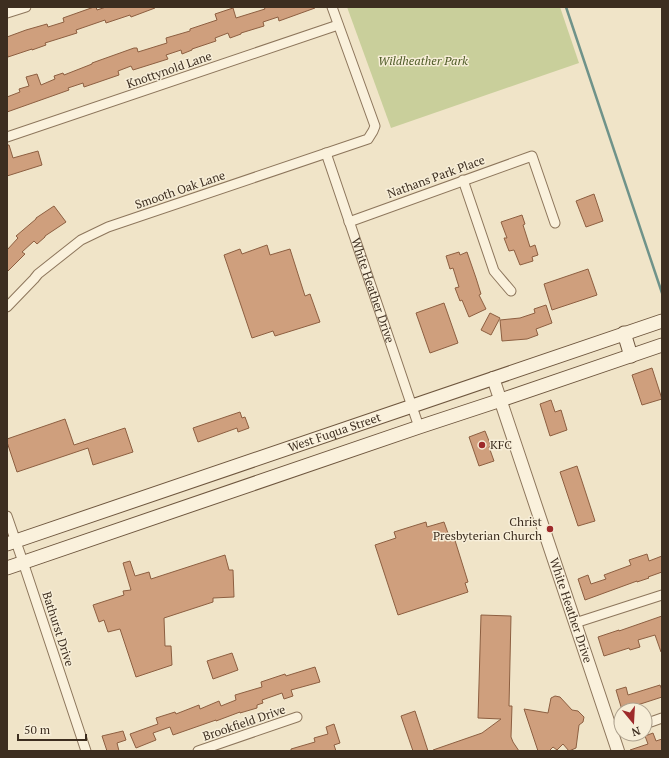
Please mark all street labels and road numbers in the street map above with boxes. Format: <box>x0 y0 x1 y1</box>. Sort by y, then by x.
street label: Knottynold Lane <box>124 48 213 91</box>
street label: Nathans Park Place <box>385 152 487 201</box>
street label: Smooth Oak Lane <box>133 167 227 212</box>
street label: White Heather Drive <box>348 236 398 345</box>
street label: West Fuqua Street <box>286 409 383 455</box>
street label: White Heather Drive <box>547 556 596 665</box>
street label: Bathurst Drive <box>39 590 78 668</box>
street label: Brookfield Drive <box>201 701 287 744</box>

